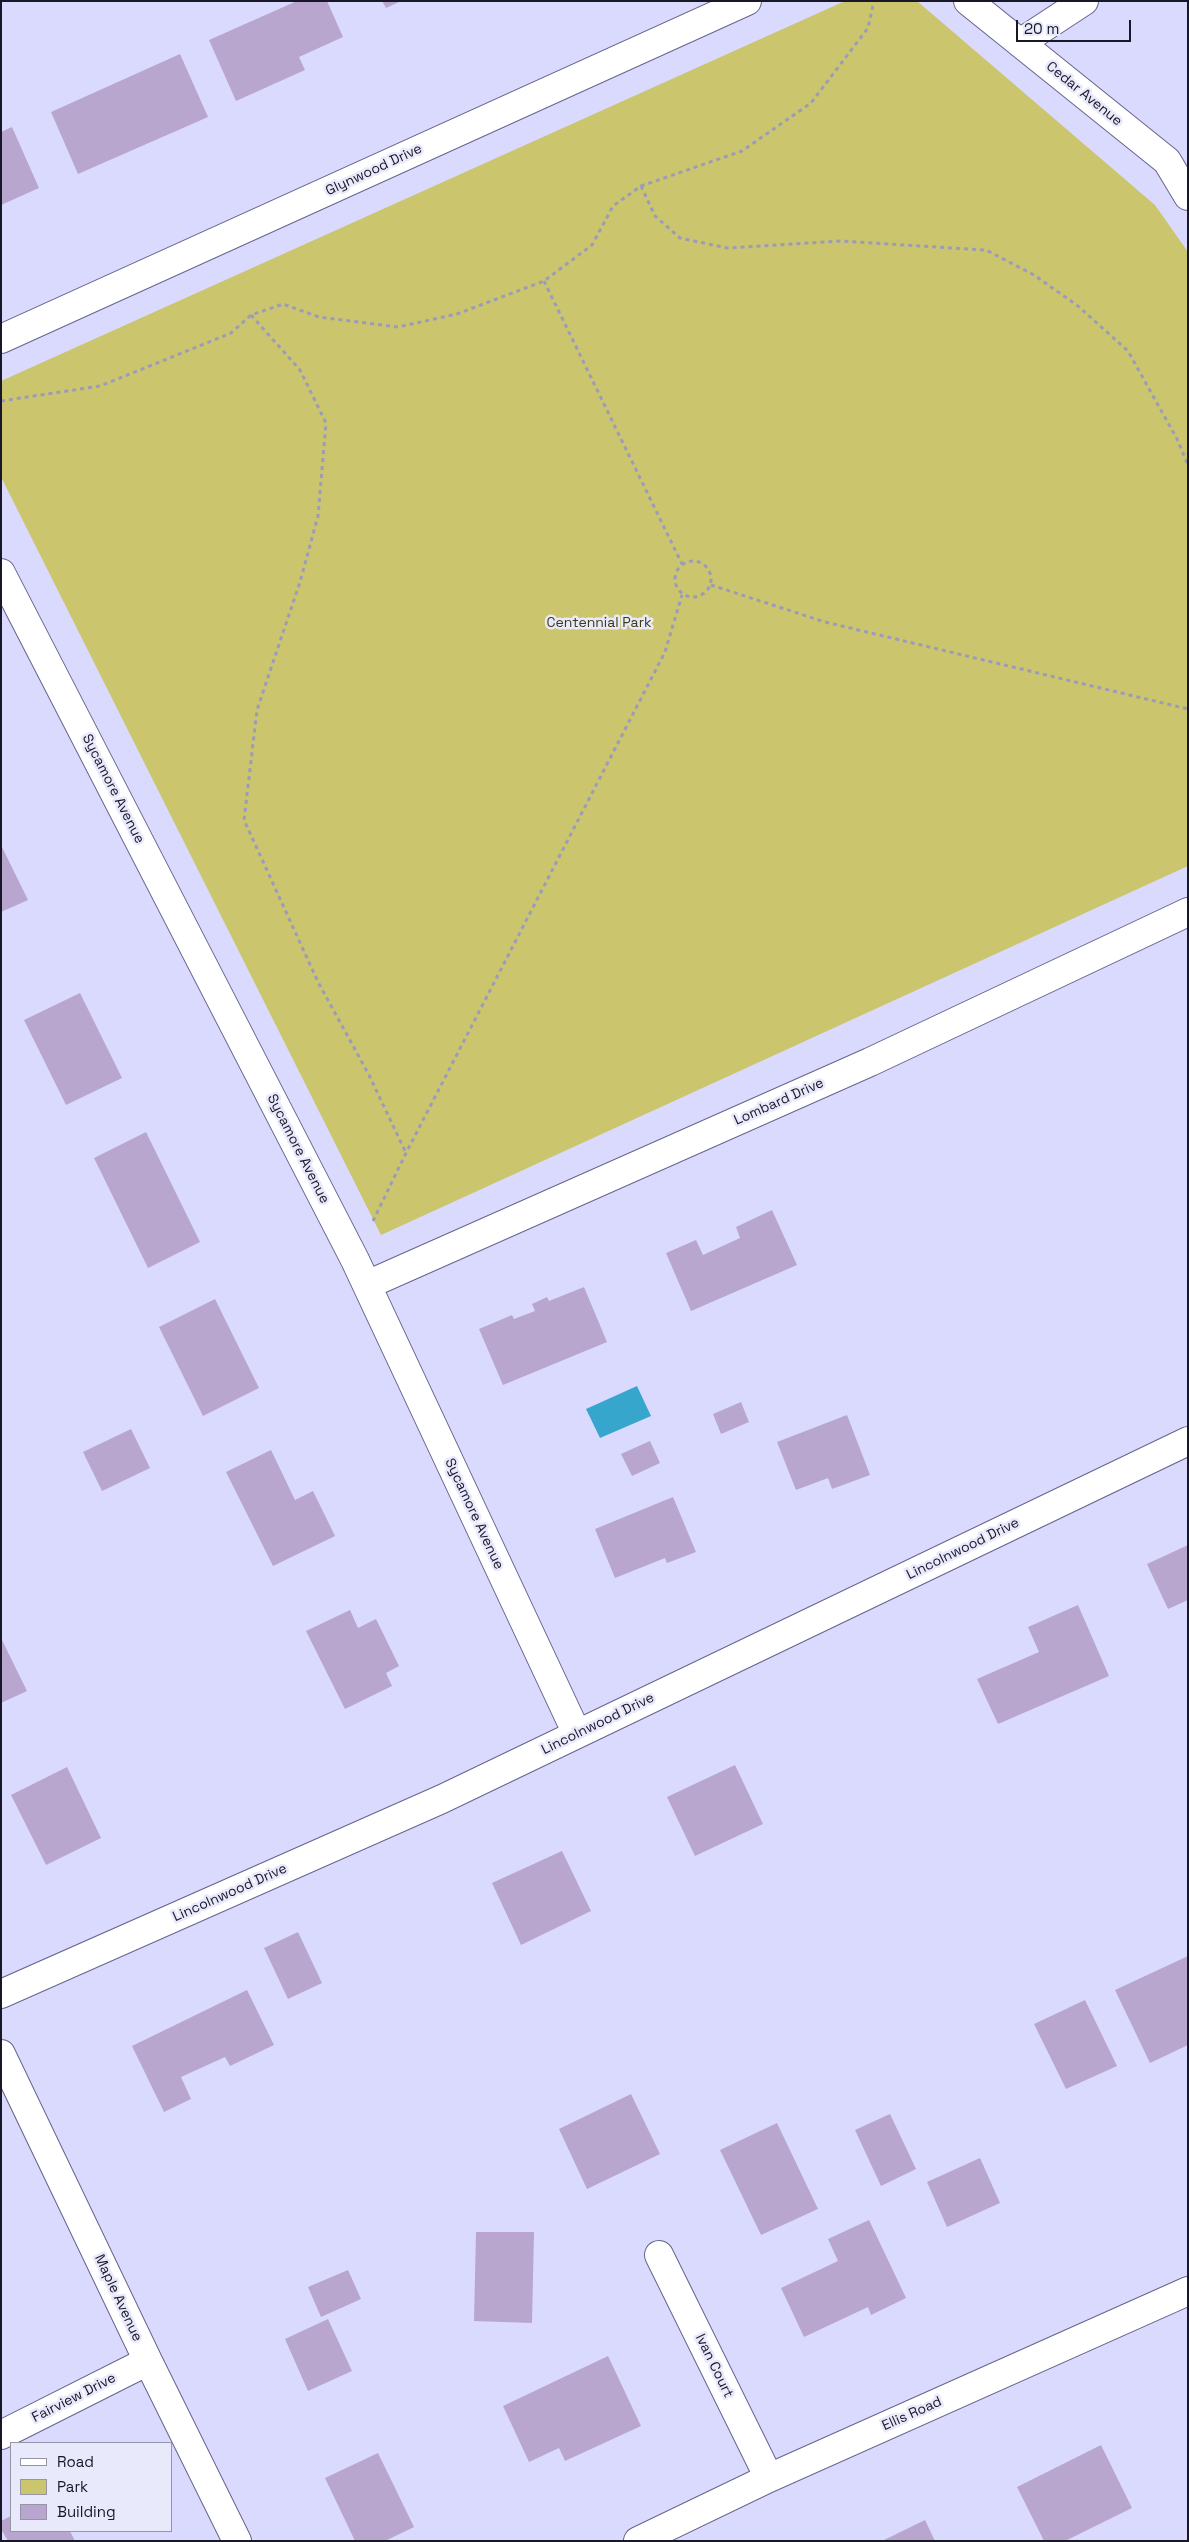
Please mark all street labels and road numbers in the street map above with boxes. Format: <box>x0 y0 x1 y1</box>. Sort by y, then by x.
street label: Cedar Avenue <box>1043 58 1125 130</box>
street label: Glynwood Drive <box>323 140 425 200</box>
street label: Sycamore Avenue <box>78 731 148 847</box>
street label: Lombard Drive <box>731 1075 827 1129</box>
street label: Sycamore Avenue <box>263 1091 333 1207</box>
street label: Sycamore Avenue <box>441 1456 507 1572</box>
street label: Lincolnwood Drive <box>904 1514 1022 1584</box>
street label: Lincolnwood Drive <box>539 1689 657 1759</box>
street label: Lincolnwood Drive <box>170 1860 290 1926</box>
street label: Maple Avenue <box>91 2252 145 2344</box>
street label: Ivan Court <box>691 2331 737 2401</box>
street label: Fairview Drive <box>29 2370 119 2426</box>
street label: Ellis Road <box>880 2393 944 2435</box>

